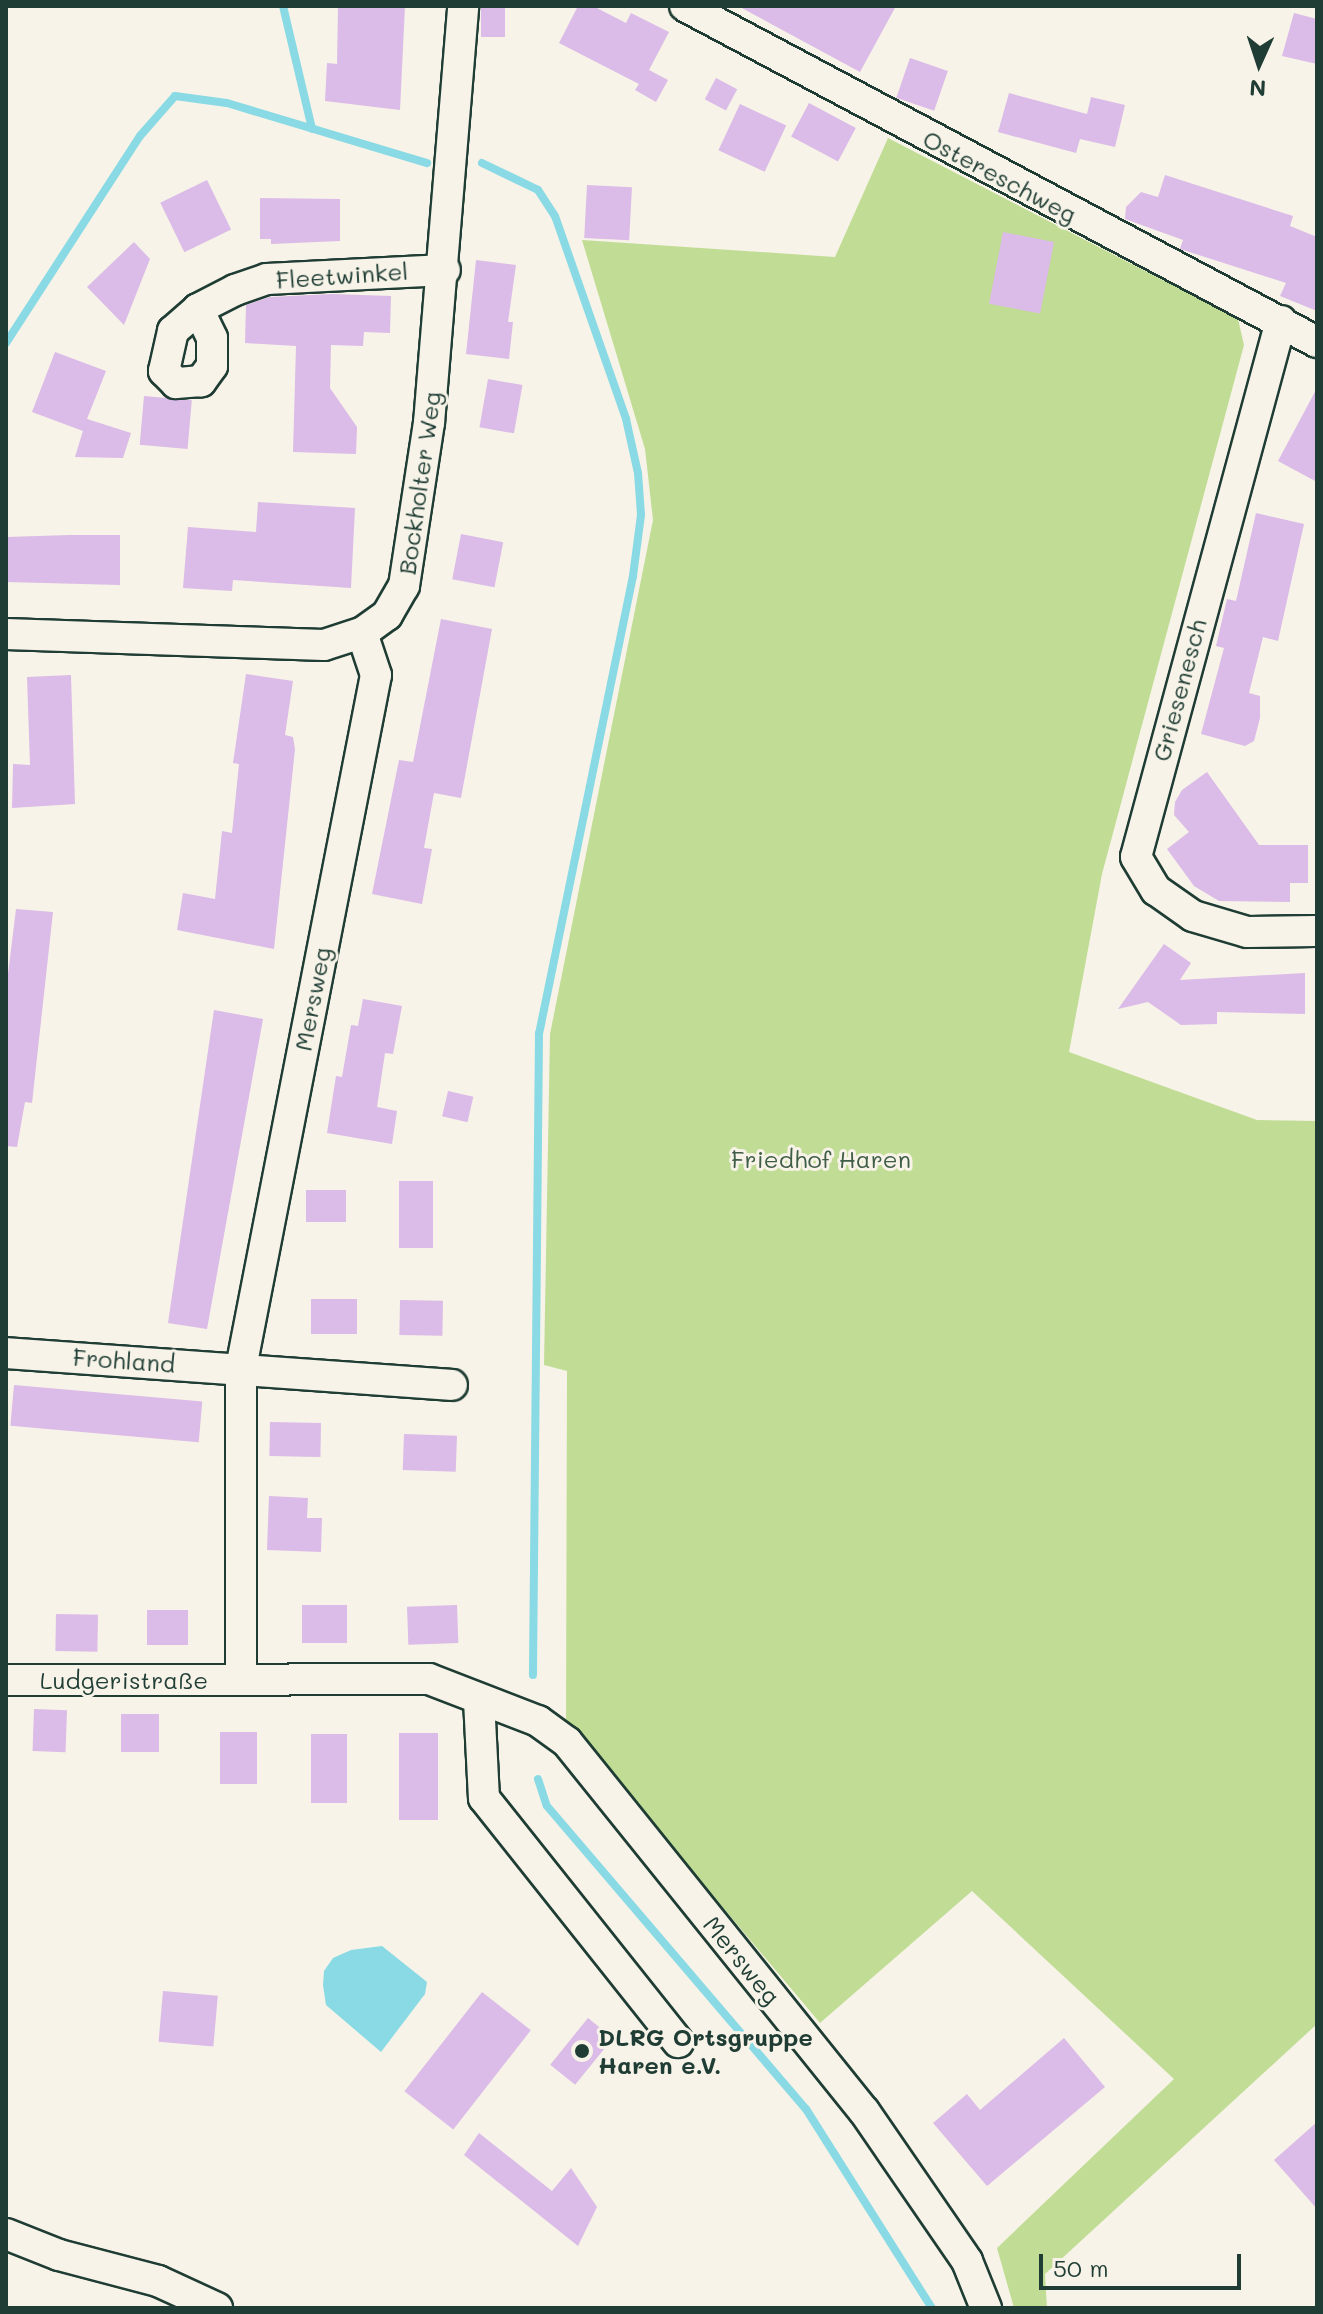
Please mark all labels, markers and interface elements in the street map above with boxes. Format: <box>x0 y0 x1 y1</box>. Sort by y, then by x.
north arrow <box>1219 24 1299 104</box>
text: N <box>1249 74 1267 103</box>
street label: Ostereschweg <box>918 123 1082 229</box>
street label: Fleetwinkel <box>275 256 409 294</box>
street label: Bockholter Weg <box>392 390 446 576</box>
street label: Griesenesch <box>1146 616 1212 764</box>
street label: Mersweg <box>288 945 336 1053</box>
park label: Friedhof Haren <box>731 1145 911 1173</box>
street label: Frohland <box>72 1342 176 1378</box>
street label: Ludgeristraße <box>40 1666 208 1694</box>
street label: Mersweg <box>698 1910 786 2010</box>
place label: DLRG Ortsgruppe Haren e.V. <box>598 2023 813 2079</box>
marker: DLRG Ortsgruppe Haren e.V. <box>573 2042 591 2060</box>
scale bar <box>1043 2238 1245 2288</box>
text: 50 m <box>1053 2252 1109 2283</box>

